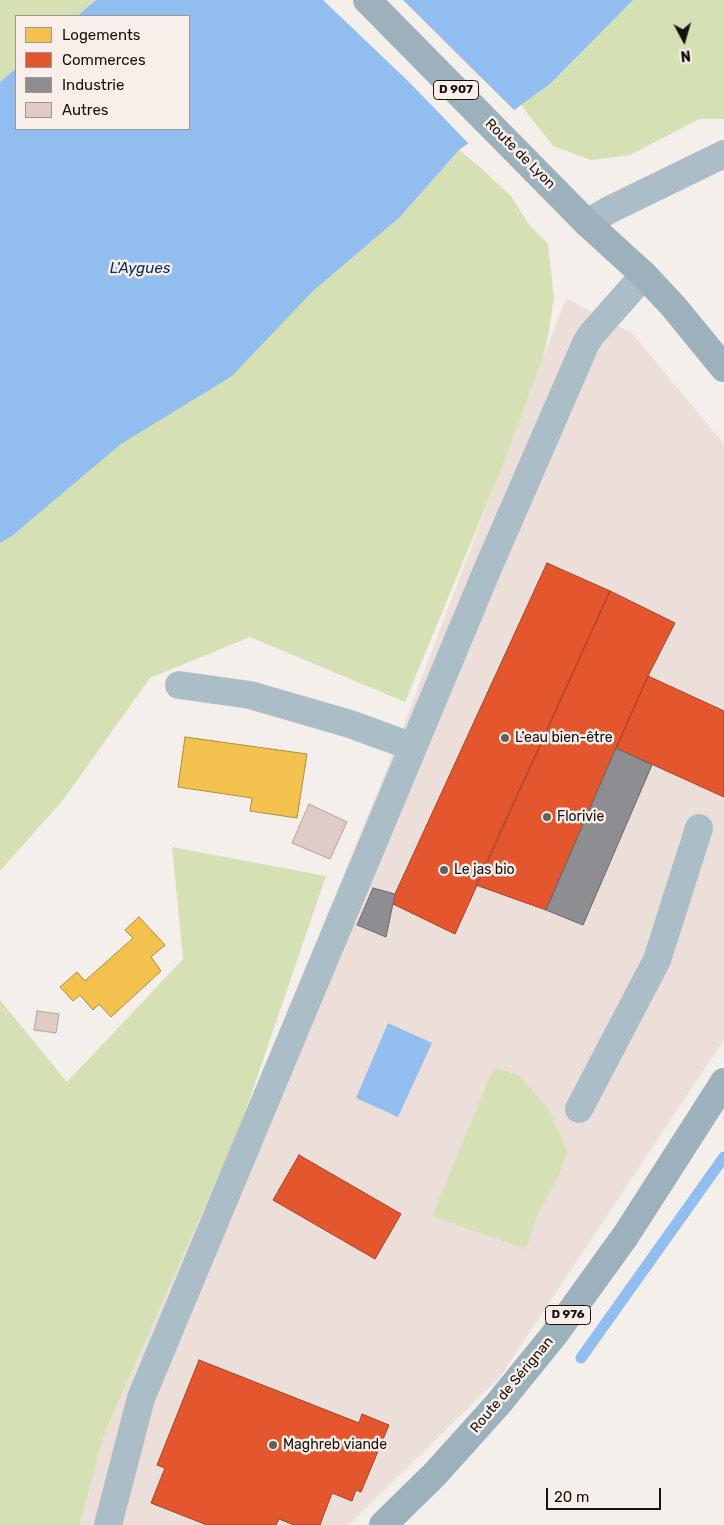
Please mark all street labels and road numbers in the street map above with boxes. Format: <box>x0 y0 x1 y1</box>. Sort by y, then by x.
road number: D 907 <box>434 80 478 100</box>
street label: Route de Lyon <box>481 115 559 193</box>
road number: D 976 <box>546 1306 590 1324</box>
street label: Route de Sérignan <box>467 1334 557 1436</box>

